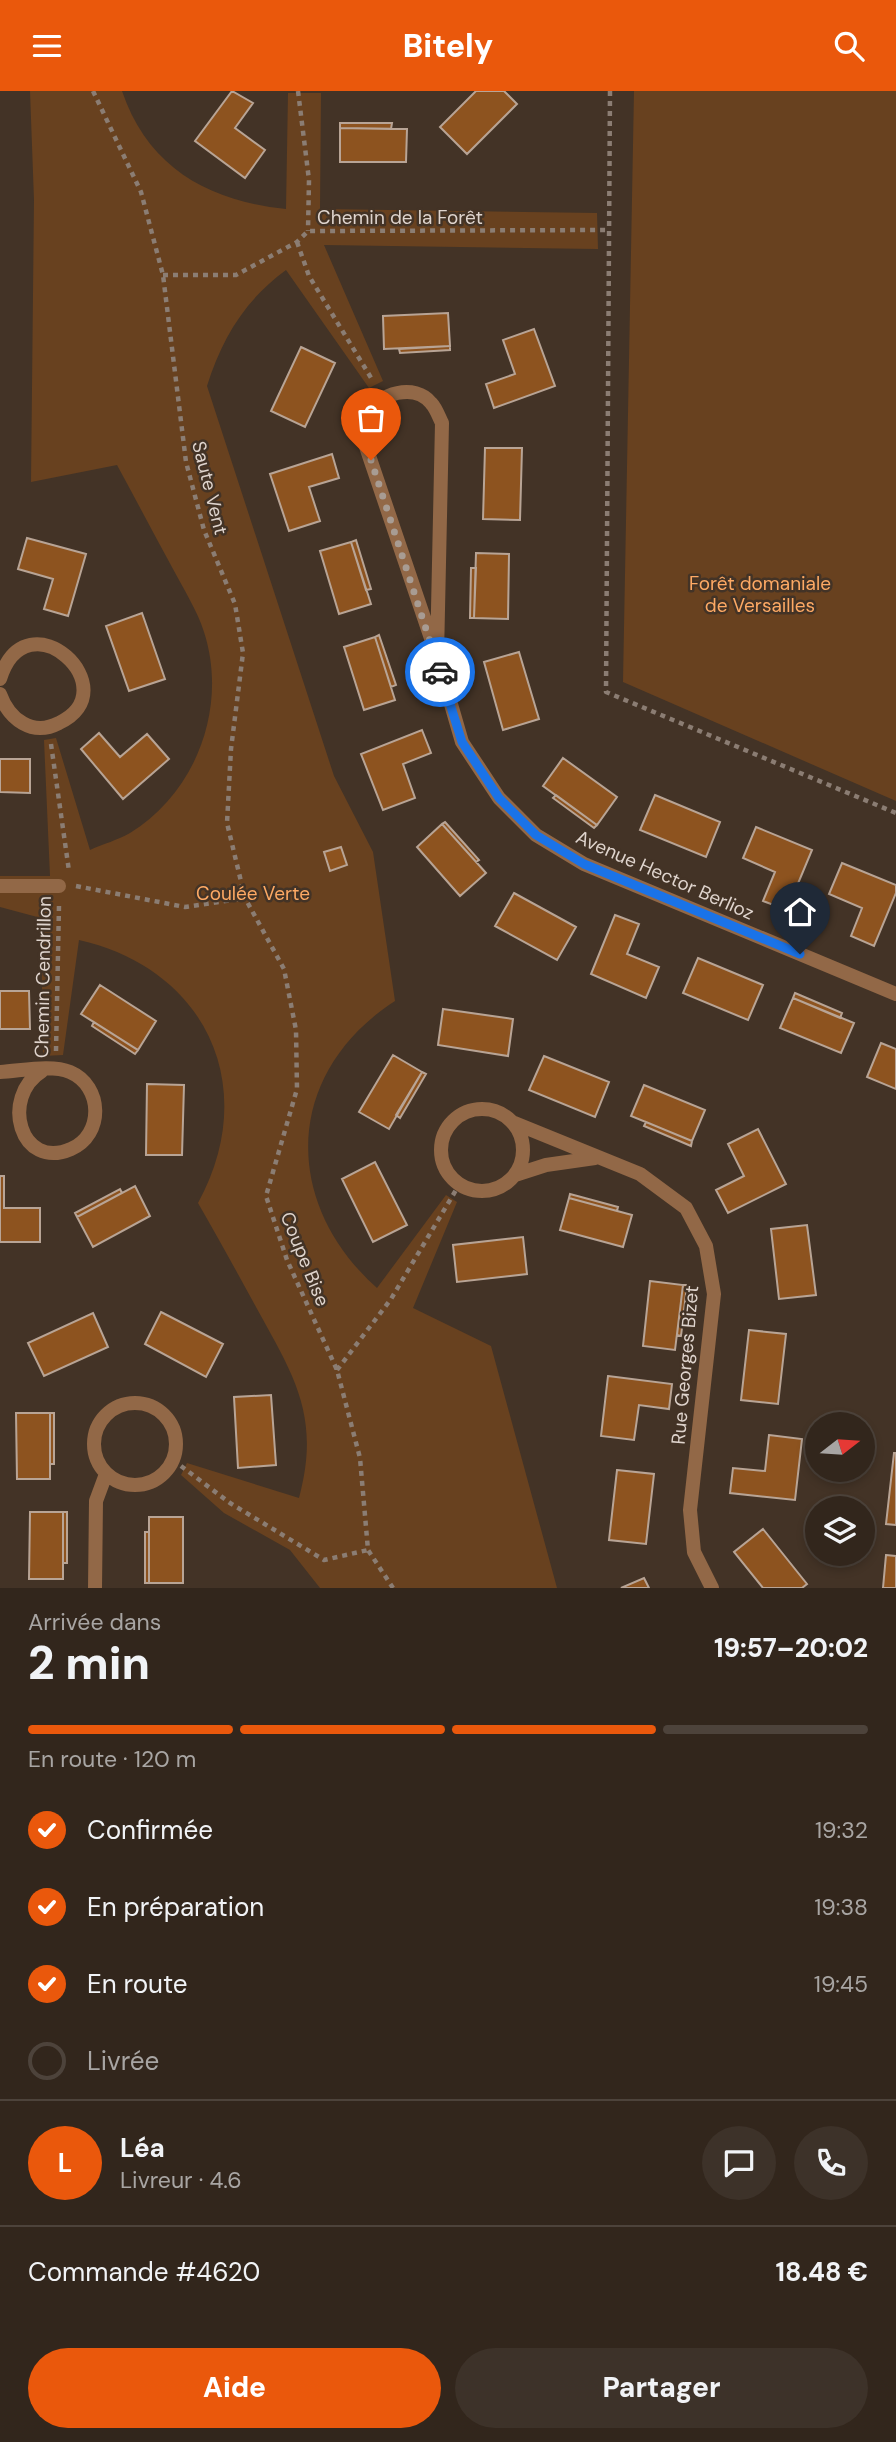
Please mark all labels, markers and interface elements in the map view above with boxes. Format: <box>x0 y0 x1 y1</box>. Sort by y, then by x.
text: Bitely <box>403 25 493 67</box>
icon: menu <box>28 27 66 65</box>
icon: search <box>830 27 868 65</box>
street label: Chemin de la Forêt <box>317 205 483 230</box>
pin <box>341 388 401 460</box>
icon: bag <box>352 399 390 437</box>
street label: Saute Vent <box>186 438 234 538</box>
park label: Forêt domaniale de Versailles <box>689 571 831 618</box>
courier <box>405 637 475 707</box>
icon: car <box>421 653 459 691</box>
street label: Avenue Hector Berlioz <box>572 824 758 926</box>
park label: Coulée Verte <box>196 881 310 906</box>
pin <box>770 882 830 954</box>
icon: home <box>781 893 819 931</box>
street label: Chemin Cendrillon <box>29 896 57 1058</box>
street label: Coupe Bise <box>275 1208 335 1310</box>
street label: Rue Georges Bizet <box>666 1284 704 1446</box>
north arrow <box>805 1412 875 1482</box>
map controls <box>805 1412 875 1566</box>
button: layers <box>805 1496 875 1566</box>
text: Arrivée dans <box>28 1607 161 1637</box>
text: 19:57–20:02 <box>714 1631 868 1665</box>
text: 2 min <box>28 1633 150 1693</box>
text: En route · 120 m <box>28 1744 196 1774</box>
icon: check <box>28 1811 66 1849</box>
text: Confirmée <box>87 1813 213 1847</box>
text: 19:32 <box>815 1815 868 1845</box>
icon: check <box>28 1888 66 1926</box>
text: En préparation <box>87 1890 264 1924</box>
text: 19:38 <box>814 1892 868 1922</box>
icon: check <box>28 1965 66 2003</box>
text: En route <box>87 1967 188 2001</box>
text: 19:45 <box>814 1969 868 1999</box>
text: Livrée <box>87 2044 159 2078</box>
button: chat <box>702 2126 776 2200</box>
button: phone <box>794 2126 868 2200</box>
text: Léa <box>120 2131 165 2165</box>
text: L <box>58 2146 72 2180</box>
text: Livreur · 4.6 <box>120 2165 242 2195</box>
text: Commande #4620 <box>28 2255 260 2289</box>
text: 18.48 € <box>776 2255 868 2289</box>
button: Aide <box>28 2348 441 2428</box>
button: Partager <box>455 2348 868 2428</box>

